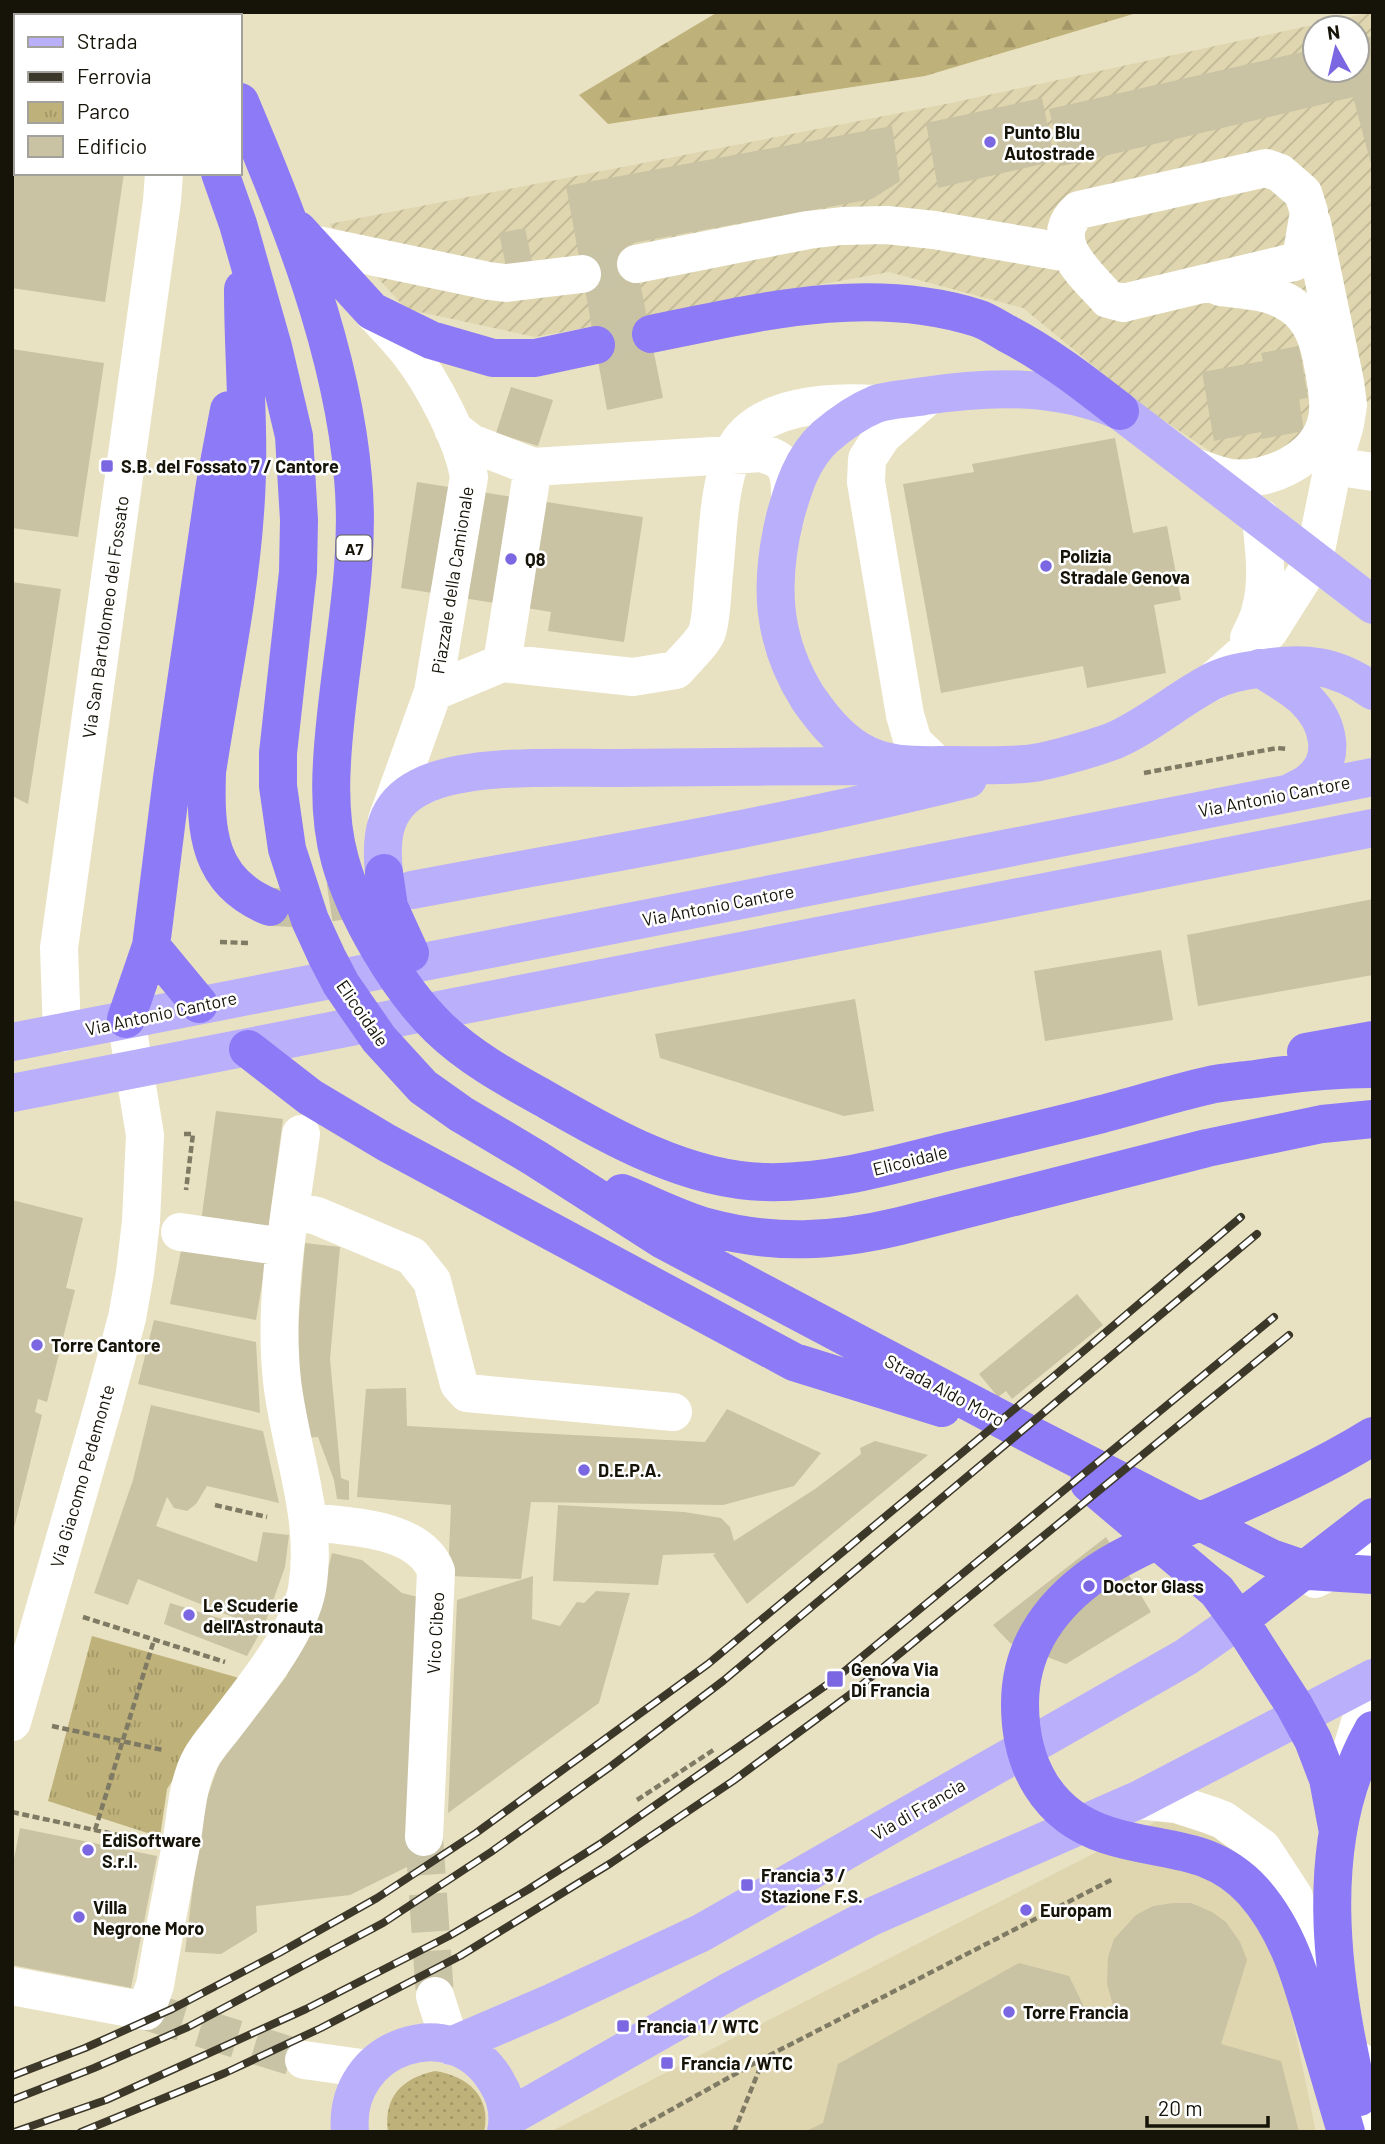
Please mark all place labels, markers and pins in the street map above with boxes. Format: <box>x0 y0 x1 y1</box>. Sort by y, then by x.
place label: Punto Blu Autostrade <box>1004 121 1095 164</box>
marker: Punto Blu Autostrade <box>982 134 998 150</box>
place label: S.B. del Fossato 7 / Cantore <box>121 455 339 477</box>
marker: S.B. del Fossato 7 / Cantore <box>99 458 115 474</box>
place label: Polizia Stradale Genova <box>1060 545 1190 588</box>
place label: Q8 <box>525 548 546 570</box>
marker: Q8 <box>503 551 519 567</box>
marker: Polizia Stradale Genova <box>1038 558 1054 574</box>
place label: Torre Cantore <box>51 1334 161 1356</box>
marker: Torre Cantore <box>29 1337 45 1353</box>
place label: D.E.P.A. <box>598 1459 662 1481</box>
marker: D.E.P.A. <box>576 1462 592 1478</box>
place label: Doctor Glass <box>1103 1575 1204 1597</box>
marker: Doctor Glass <box>1081 1578 1097 1594</box>
place label: Le Scuderie dell'Astronauta <box>203 1594 323 1637</box>
marker: Le Scuderie dell'Astronauta <box>181 1607 197 1623</box>
place label: Genova Via Di Francia <box>851 1658 938 1701</box>
marker: Genova Via Di Francia <box>825 1669 845 1689</box>
place label: EdiSoftware S.r.l. <box>102 1829 201 1872</box>
marker: EdiSoftware S.r.l. <box>80 1842 96 1858</box>
place label: Francia 3 / Stazione F.S. <box>761 1864 863 1907</box>
marker: Francia 3 / Stazione F.S. <box>739 1877 755 1893</box>
place label: Villa Negrone Moro <box>93 1896 204 1939</box>
place label: Europam <box>1040 1899 1112 1921</box>
marker: Europam <box>1018 1902 1034 1918</box>
marker: Villa Negrone Moro <box>71 1909 87 1925</box>
place label: Torre Francia <box>1023 2001 1128 2023</box>
marker: Torre Francia <box>1001 2004 1017 2020</box>
place label: Francia 1 / WTC <box>637 2015 759 2037</box>
marker: Francia 1 / WTC <box>615 2018 631 2034</box>
place label: Francia / WTC <box>681 2052 793 2074</box>
marker: Francia / WTC <box>659 2055 675 2071</box>

